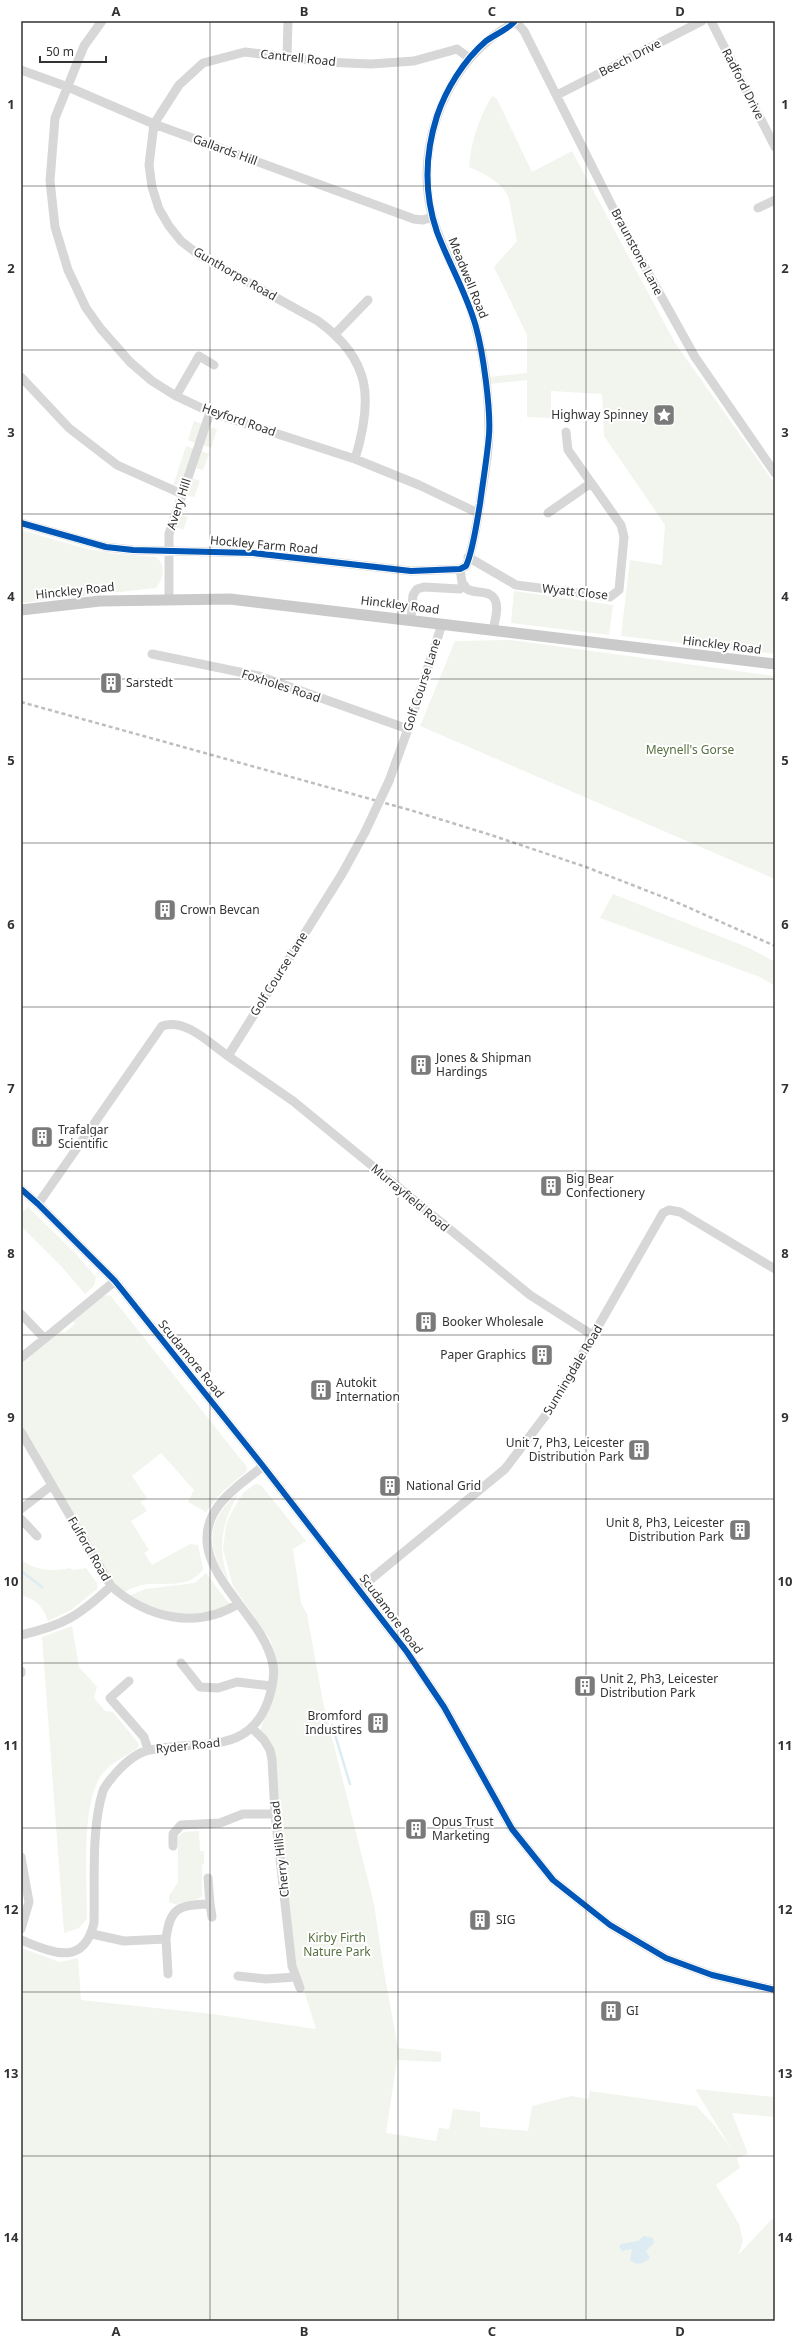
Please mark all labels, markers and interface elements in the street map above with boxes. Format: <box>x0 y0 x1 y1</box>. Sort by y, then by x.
text: A <box>112 2 121 20</box>
text: B <box>300 2 308 20</box>
text: C <box>488 2 496 20</box>
text: D <box>675 2 685 20</box>
street label: Beech Drive <box>596 35 664 80</box>
scale bar <box>40 38 106 64</box>
text: 50 m <box>46 43 74 60</box>
street label: Cantrell Road <box>260 45 337 70</box>
street label: Radford Drive <box>718 45 769 123</box>
text: 1 <box>7 95 15 113</box>
text: 1 <box>781 95 789 113</box>
street label: Gallards Hill <box>191 130 260 169</box>
street label: Braunstone Lane <box>607 205 668 298</box>
street label: Meadwell Road <box>444 235 492 321</box>
street label: Gunthorpe Road <box>190 243 280 304</box>
text: 2 <box>7 259 15 277</box>
text: 2 <box>781 259 789 277</box>
street label: Heyford Road <box>200 399 278 440</box>
place icon: Highway Spinney <box>651 402 677 428</box>
place label: Highway Spinney <box>551 406 649 423</box>
text: 3 <box>7 423 15 441</box>
text: 3 <box>781 423 789 441</box>
street label: Avery Hill <box>162 476 195 532</box>
street label: Hockley Farm Road <box>209 531 319 558</box>
street label: Hinckley Road <box>35 578 115 603</box>
street label: Wyatt Close <box>541 580 609 603</box>
text: 4 <box>7 587 15 605</box>
text: 4 <box>781 587 789 605</box>
street label: Hinckley Road <box>360 591 440 618</box>
street label: Hinckley Road <box>682 631 762 658</box>
street label: Golf Course Lane <box>399 636 445 733</box>
street label: Foxholes Road <box>240 665 323 706</box>
building icon: Sarstedt <box>98 670 124 696</box>
place label: Sarstedt <box>126 674 174 691</box>
park label: Meynell's Gorse <box>646 741 735 758</box>
text: 5 <box>7 751 15 769</box>
text: 5 <box>781 751 789 769</box>
building icon: Crown Bevcan <box>152 897 178 923</box>
place label: Crown Bevcan <box>180 901 260 918</box>
text: 6 <box>7 915 15 933</box>
text: 6 <box>781 915 789 933</box>
street label: Golf Course Lane <box>246 928 311 1019</box>
place label: Jones & Shipman Hardings <box>435 1049 531 1080</box>
building icon: Jones & Shipman Hardings <box>408 1052 434 1078</box>
text: 7 <box>7 1079 15 1097</box>
text: 7 <box>781 1079 789 1097</box>
place label: Trafalgar Scientific <box>58 1121 109 1152</box>
building icon: Trafalgar Scientific <box>29 1124 55 1150</box>
street label: Murrayfield Road <box>368 1160 453 1235</box>
place label: Big Bear Confectionery <box>566 1170 646 1201</box>
building icon: Big Bear Confectionery <box>538 1173 564 1199</box>
text: 8 <box>7 1244 15 1262</box>
text: 8 <box>781 1244 789 1262</box>
building icon: Booker Wholesale <box>413 1309 439 1335</box>
place label: Booker Wholesale <box>442 1313 544 1330</box>
street label: Scudamore Road <box>155 1316 228 1401</box>
street label: Sunningdale Road <box>539 1321 606 1418</box>
building icon: Paper Graphics <box>529 1342 555 1368</box>
place label: Paper Graphics <box>440 1346 526 1363</box>
place label: Autokit Internation <box>336 1374 400 1405</box>
building icon: Autokit Internation <box>308 1377 334 1403</box>
text: 9 <box>7 1408 15 1426</box>
text: 9 <box>781 1408 789 1426</box>
place label: Unit 7, Ph3, Leicester Distribution Park <box>506 1434 625 1465</box>
building icon: Unit 7, Ph3, Leicester Distribution Park <box>626 1437 652 1463</box>
building icon: National Grid <box>377 1473 403 1499</box>
place label: National Grid <box>406 1477 481 1494</box>
street label: Fulford Road <box>64 1513 115 1584</box>
place label: Unit 8, Ph3, Leicester Distribution Park <box>606 1514 725 1545</box>
building icon: Unit 8, Ph3, Leicester Distribution Park <box>727 1517 753 1543</box>
street label: Scudamore Road <box>356 1570 427 1657</box>
text: 10 <box>4 1572 18 1590</box>
text: 10 <box>778 1572 792 1590</box>
place label: Unit 2, Ph3, Leicester Distribution Park <box>600 1670 718 1701</box>
building icon: Unit 2, Ph3, Leicester Distribution Park <box>572 1673 598 1699</box>
place label: Bromford Industires <box>305 1707 362 1738</box>
building icon: Bromford Industires <box>365 1710 391 1736</box>
street label: Ryder Road <box>155 1734 221 1757</box>
text: 11 <box>4 1736 18 1754</box>
text: 11 <box>778 1736 792 1754</box>
street label: Cherry Hills Road <box>266 1800 293 1898</box>
place label: Opus Trust Marketing <box>432 1813 494 1844</box>
building icon: Opus Trust Marketing <box>403 1816 429 1842</box>
text: 12 <box>4 1900 18 1918</box>
text: 12 <box>778 1900 792 1918</box>
building icon: SIG <box>467 1907 493 1933</box>
place label: SIG <box>496 1911 515 1928</box>
park label: Kirby Firth Nature Park <box>303 1929 371 1960</box>
building icon: GI <box>598 1998 624 2024</box>
place label: GI <box>626 2002 639 2019</box>
text: 13 <box>4 2064 18 2082</box>
text: 13 <box>778 2064 792 2082</box>
text: 14 <box>4 2228 19 2246</box>
text: 14 <box>778 2228 793 2246</box>
text: A <box>112 2322 121 2340</box>
text: B <box>300 2322 308 2340</box>
text: C <box>488 2322 496 2340</box>
text: D <box>675 2322 685 2340</box>

